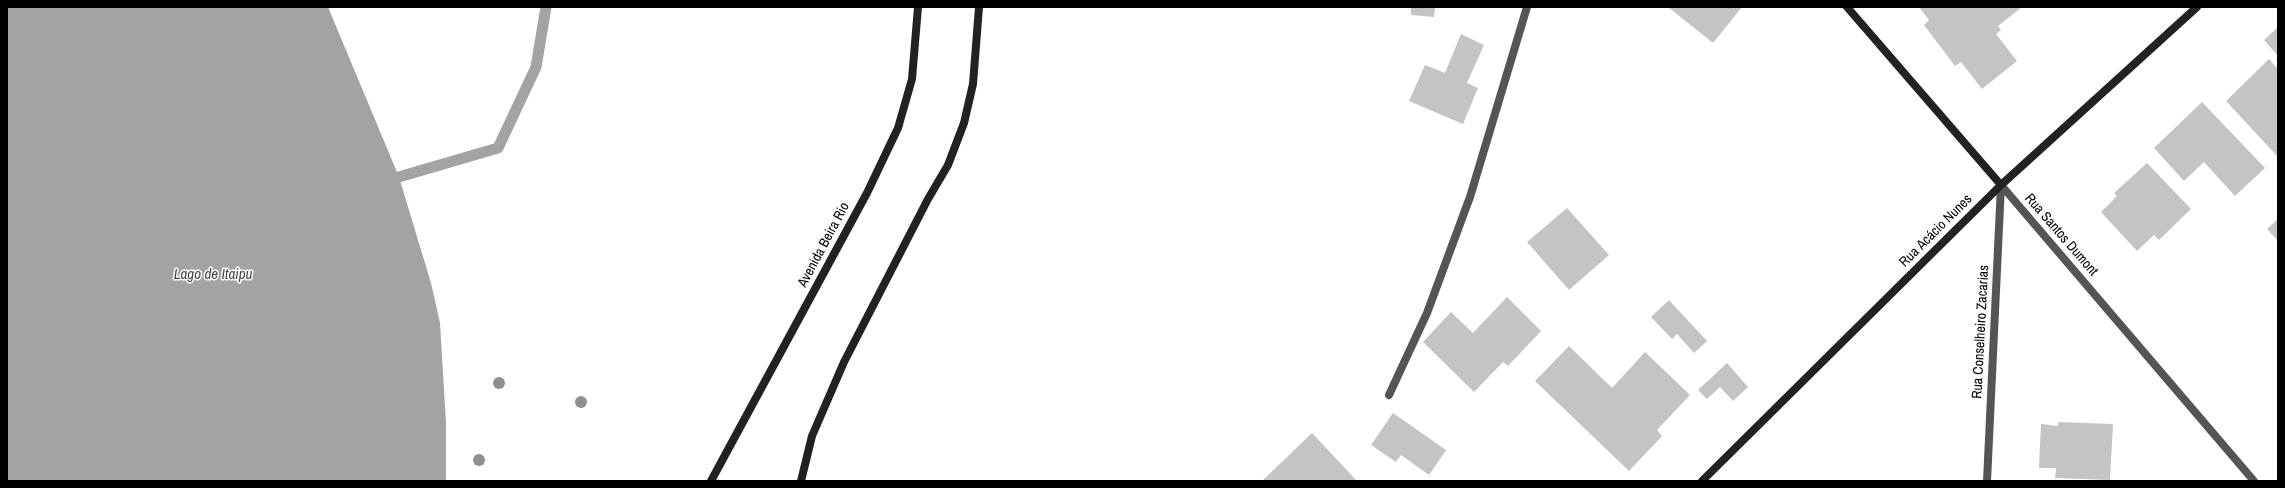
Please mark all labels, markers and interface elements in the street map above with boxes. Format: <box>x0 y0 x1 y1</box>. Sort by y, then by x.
street label: Rua Santos Dumont <box>2021 190 2101 280</box>
street label: Rua Acácio Nunes <box>1896 191 1976 271</box>
street label: Avenida Beira Rio <box>795 200 853 290</box>
street label: Rua Conselheiro Zacarias <box>1969 265 1993 399</box>
water label: Lago de Itaipu <box>174 266 252 284</box>

